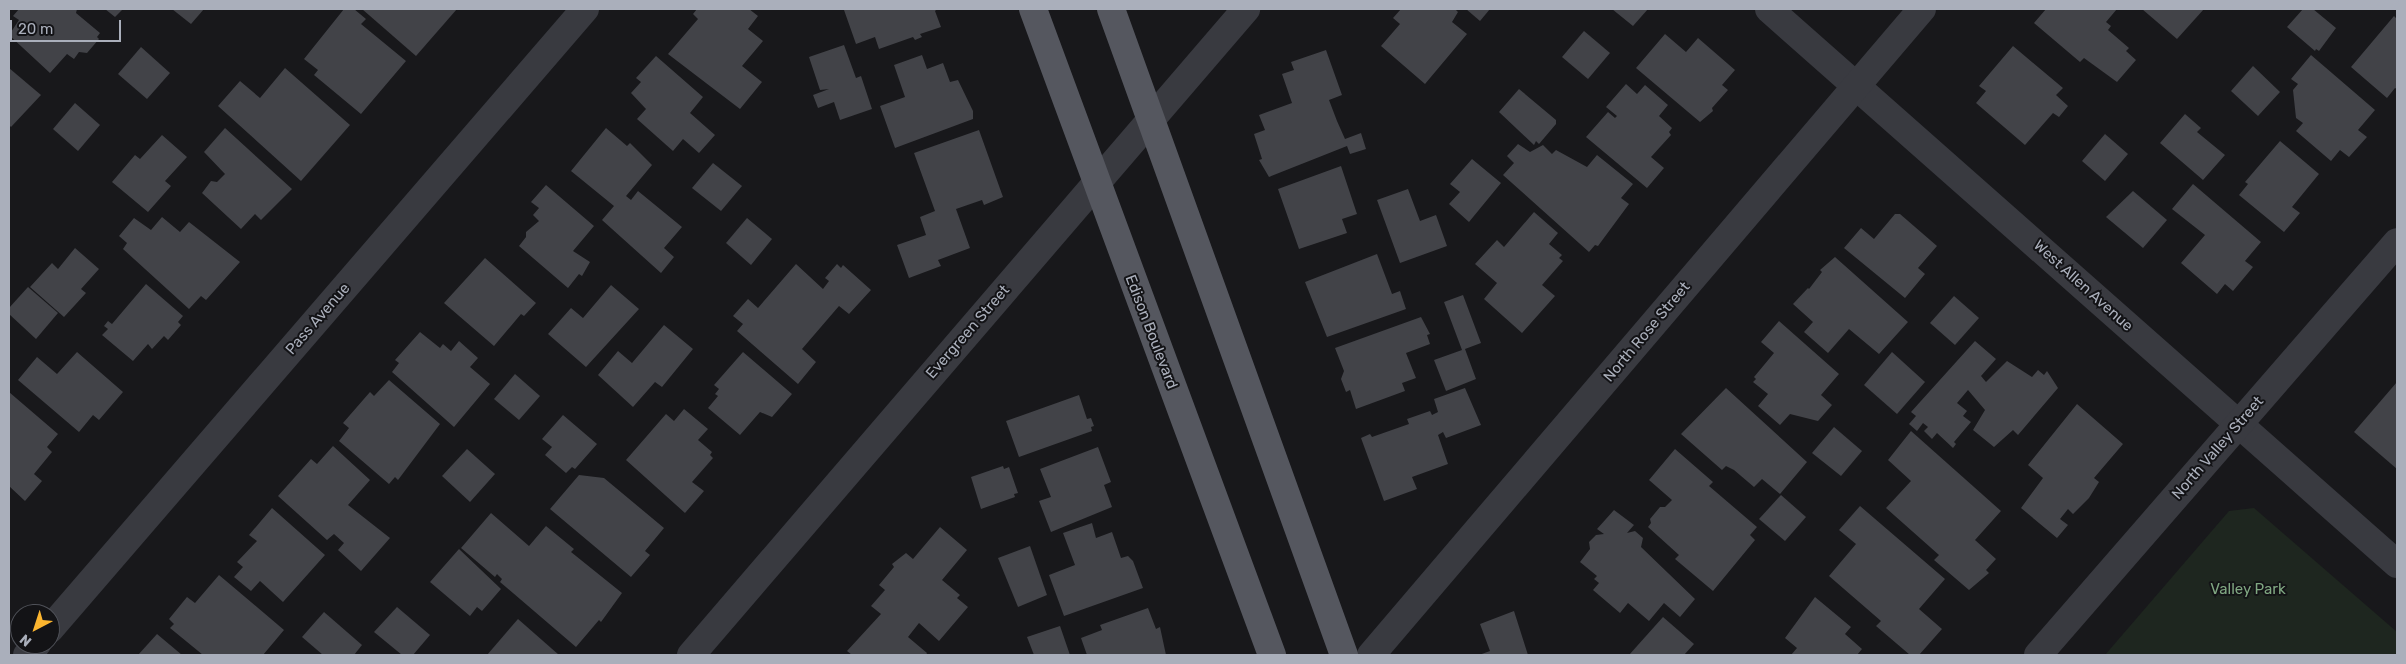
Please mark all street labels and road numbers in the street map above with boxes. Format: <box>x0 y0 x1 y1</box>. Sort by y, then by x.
street label: West Allen Avenue <box>2029 236 2137 336</box>
street label: Edison Boulevard <box>1121 272 1181 392</box>
street label: North Rose Street <box>1600 278 1694 386</box>
street label: Pass Avenue <box>282 279 354 359</box>
street label: Evergreen Street <box>922 281 1014 383</box>
street label: North Valley Street <box>2168 393 2268 503</box>

